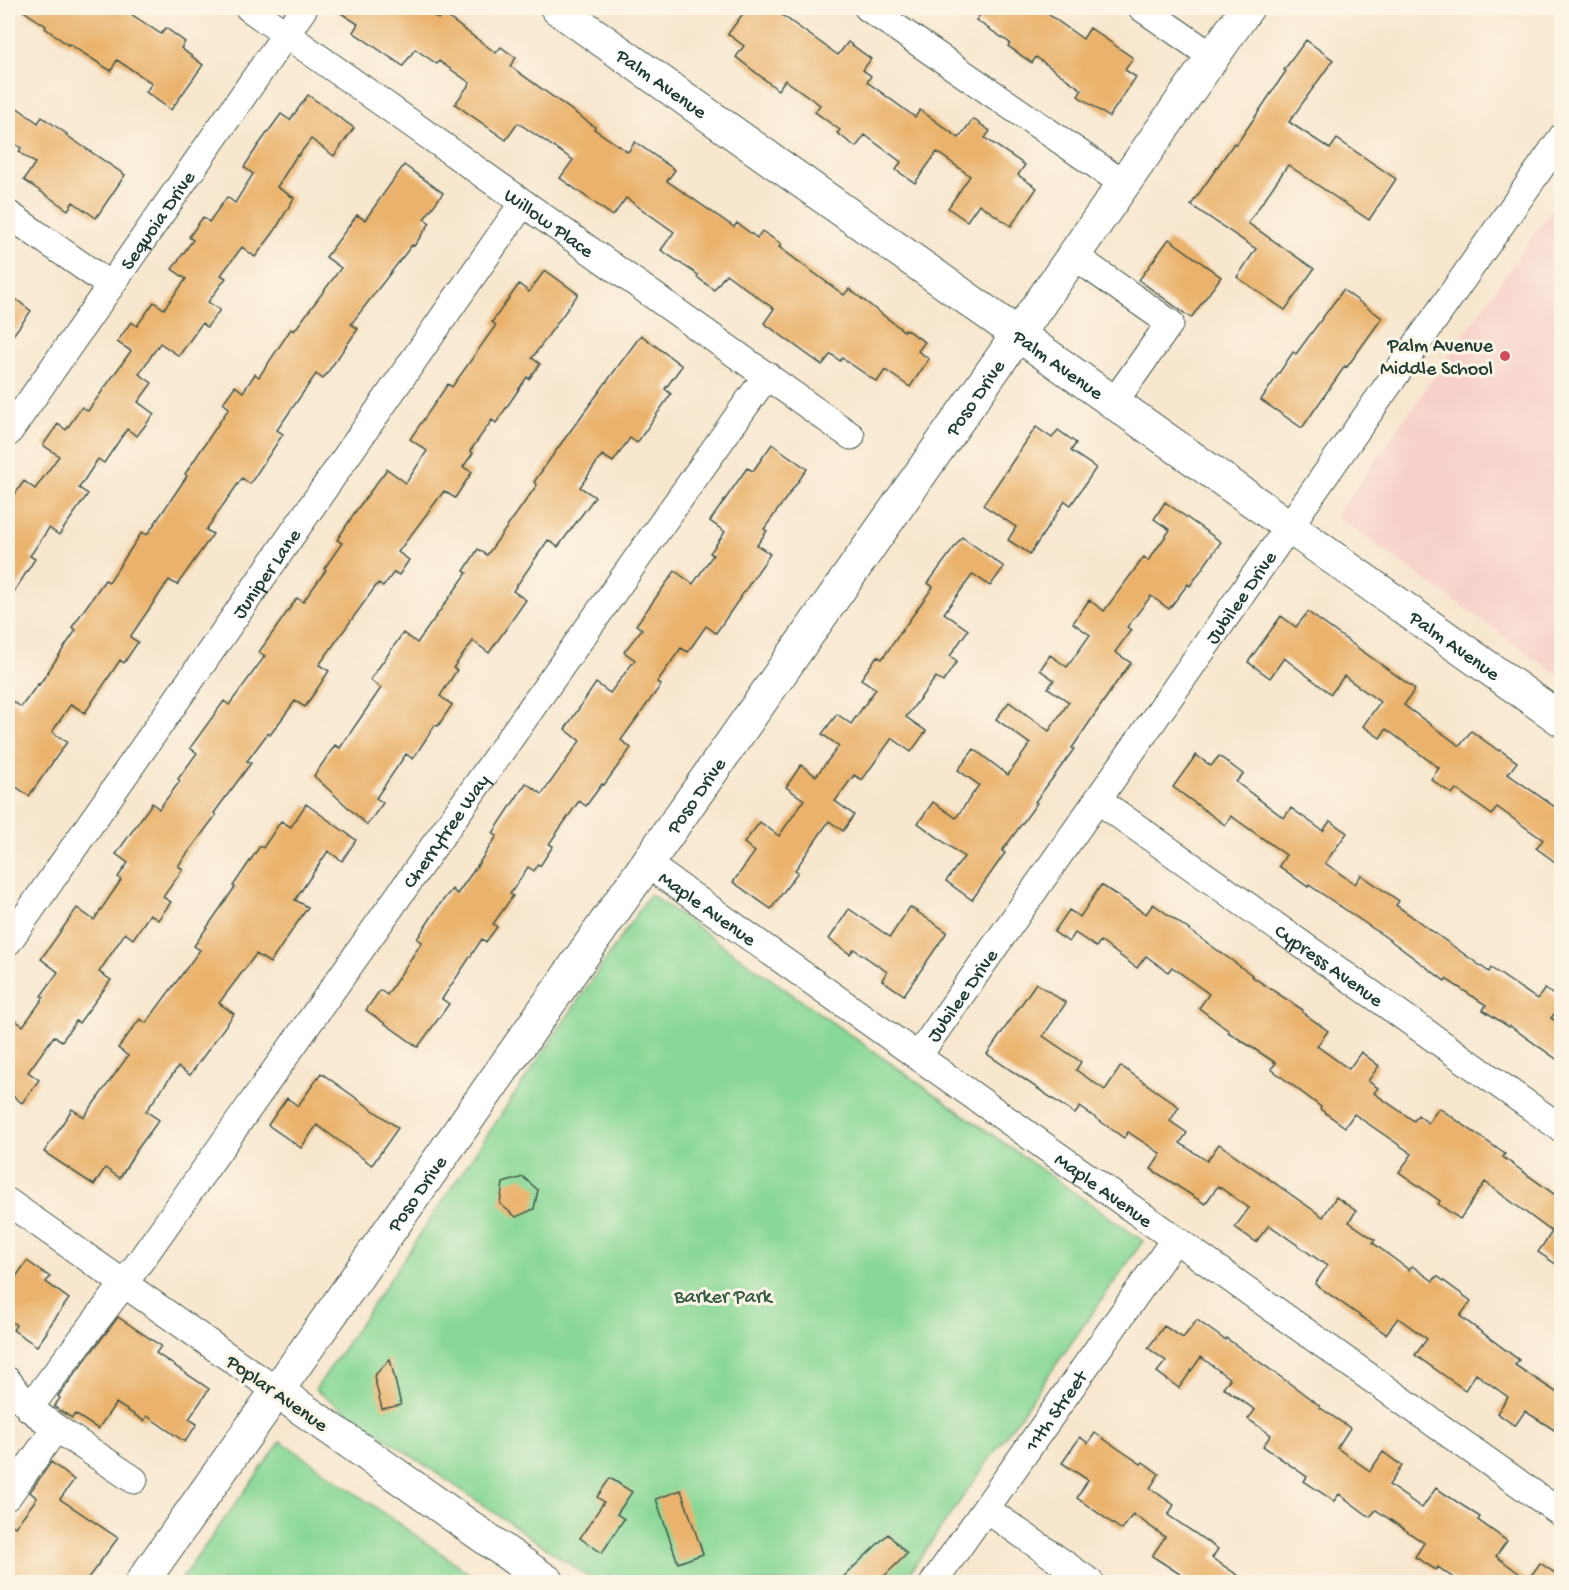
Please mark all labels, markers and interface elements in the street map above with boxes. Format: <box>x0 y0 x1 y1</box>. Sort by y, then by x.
street label: Palm Avenue <box>610 45 711 126</box>
street label: Sequoia Drive <box>117 167 202 275</box>
street label: Willow Place <box>498 185 598 265</box>
street label: Palm Avenue <box>1006 326 1107 407</box>
place label: Palm Avenue Middle School <box>1380 336 1494 382</box>
marker: Palm Avenue Middle School <box>1498 349 1512 363</box>
street label: Poso Drive <box>942 356 1012 442</box>
street label: Juniper Lane <box>229 525 308 624</box>
street label: Jubilee Drive <box>1202 547 1284 650</box>
street label: Palm Avenue <box>1403 607 1504 688</box>
street label: Poso Drive <box>663 754 733 840</box>
street label: Cherrytree Way <box>400 771 496 894</box>
street label: Maple Avenue <box>653 868 760 953</box>
street label: Cypress Avenue <box>1269 921 1387 1014</box>
street label: Jubilee Drive <box>923 945 1005 1048</box>
street label: Maple Avenue <box>1049 1149 1156 1235</box>
street label: Poso Drive <box>384 1152 454 1238</box>
park label: Barker Park <box>673 1287 774 1310</box>
street label: Poplar Avenue <box>220 1351 332 1439</box>
street label: 11th Street <box>1021 1366 1095 1458</box>

